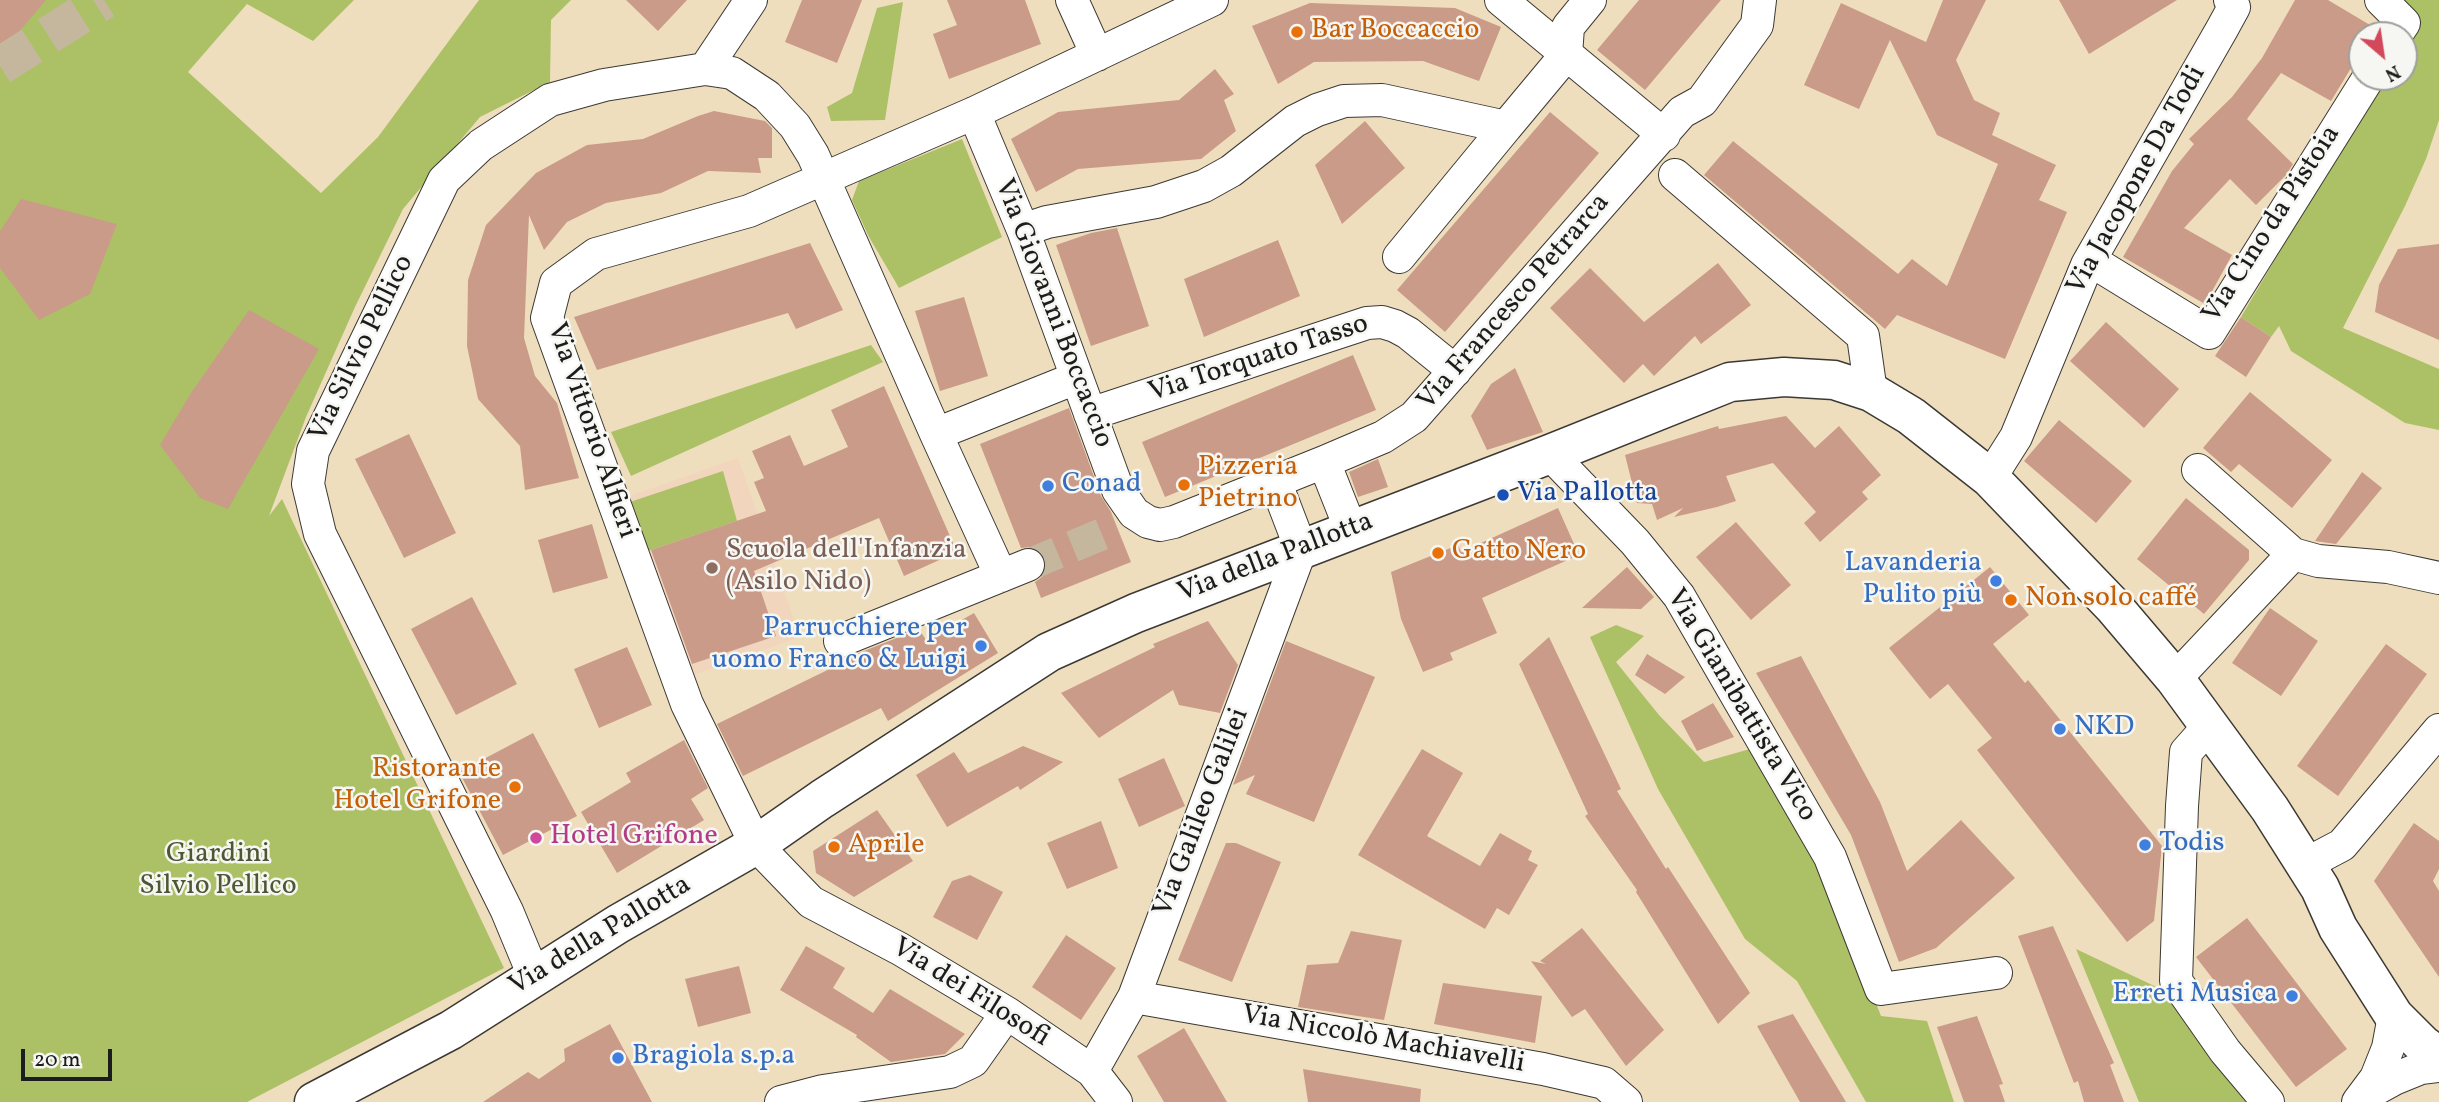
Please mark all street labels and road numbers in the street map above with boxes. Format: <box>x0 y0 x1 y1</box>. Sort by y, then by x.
street label: Via Jacopone Da Todi <box>2061 61 2215 301</box>
street label: Via Cino da Pistoia <box>2197 120 2349 330</box>
street label: Via Giovanni Boccaccio <box>985 175 1119 453</box>
street label: Via Francesco Petrarca <box>1412 188 1618 418</box>
street label: Via Silvio Pellico <box>303 250 423 448</box>
street label: Via Torquato Tasso <box>1145 309 1373 411</box>
street label: Via Vittorio Alfieri <box>537 319 643 543</box>
street label: Via della Pallotta <box>1174 506 1378 612</box>
street label: Via Gianibattista Vico <box>1657 584 1823 828</box>
street label: Via Galileo Galilei <box>1148 704 1258 922</box>
street label: Via della Pallotta <box>504 869 698 1005</box>
street label: Via dei Filosofi <box>885 932 1055 1056</box>
street label: Via Niccolò Machiavelli <box>1239 1000 1527 1082</box>

